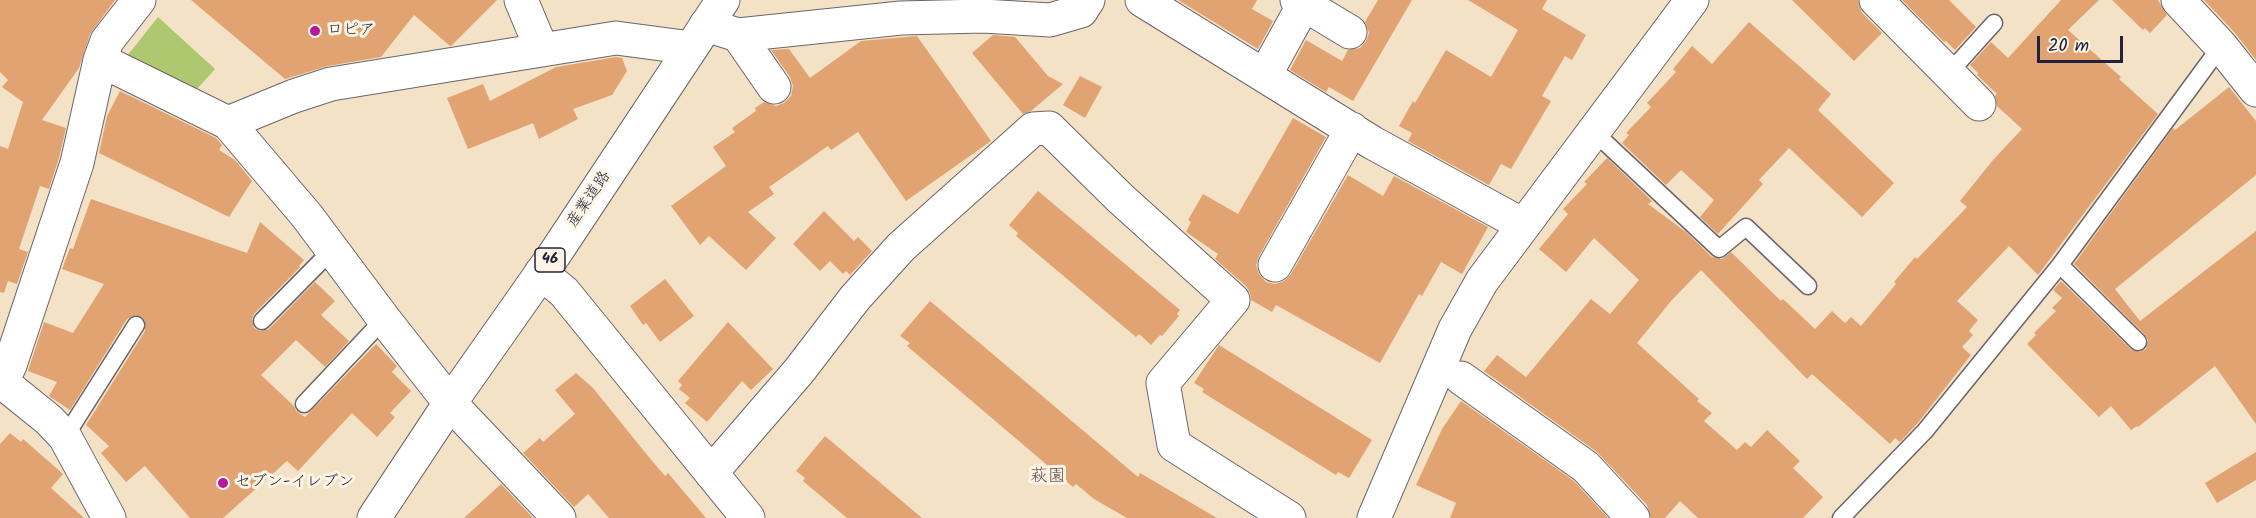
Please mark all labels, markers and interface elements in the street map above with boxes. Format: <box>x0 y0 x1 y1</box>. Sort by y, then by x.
place label: ロピア <box>327 21 375 41</box>
marker: ロピア <box>308 24 322 38</box>
scale bar <box>2040 24 2126 62</box>
text: 20 m <box>2048 32 2089 61</box>
street label: 産業道路 <box>564 168 616 232</box>
road number: 46 <box>535 248 565 272</box>
district label: 萩園 <box>1030 467 1066 489</box>
place label: セブン-イレブン <box>235 473 354 493</box>
marker: セブン-イレブン <box>216 476 230 490</box>

